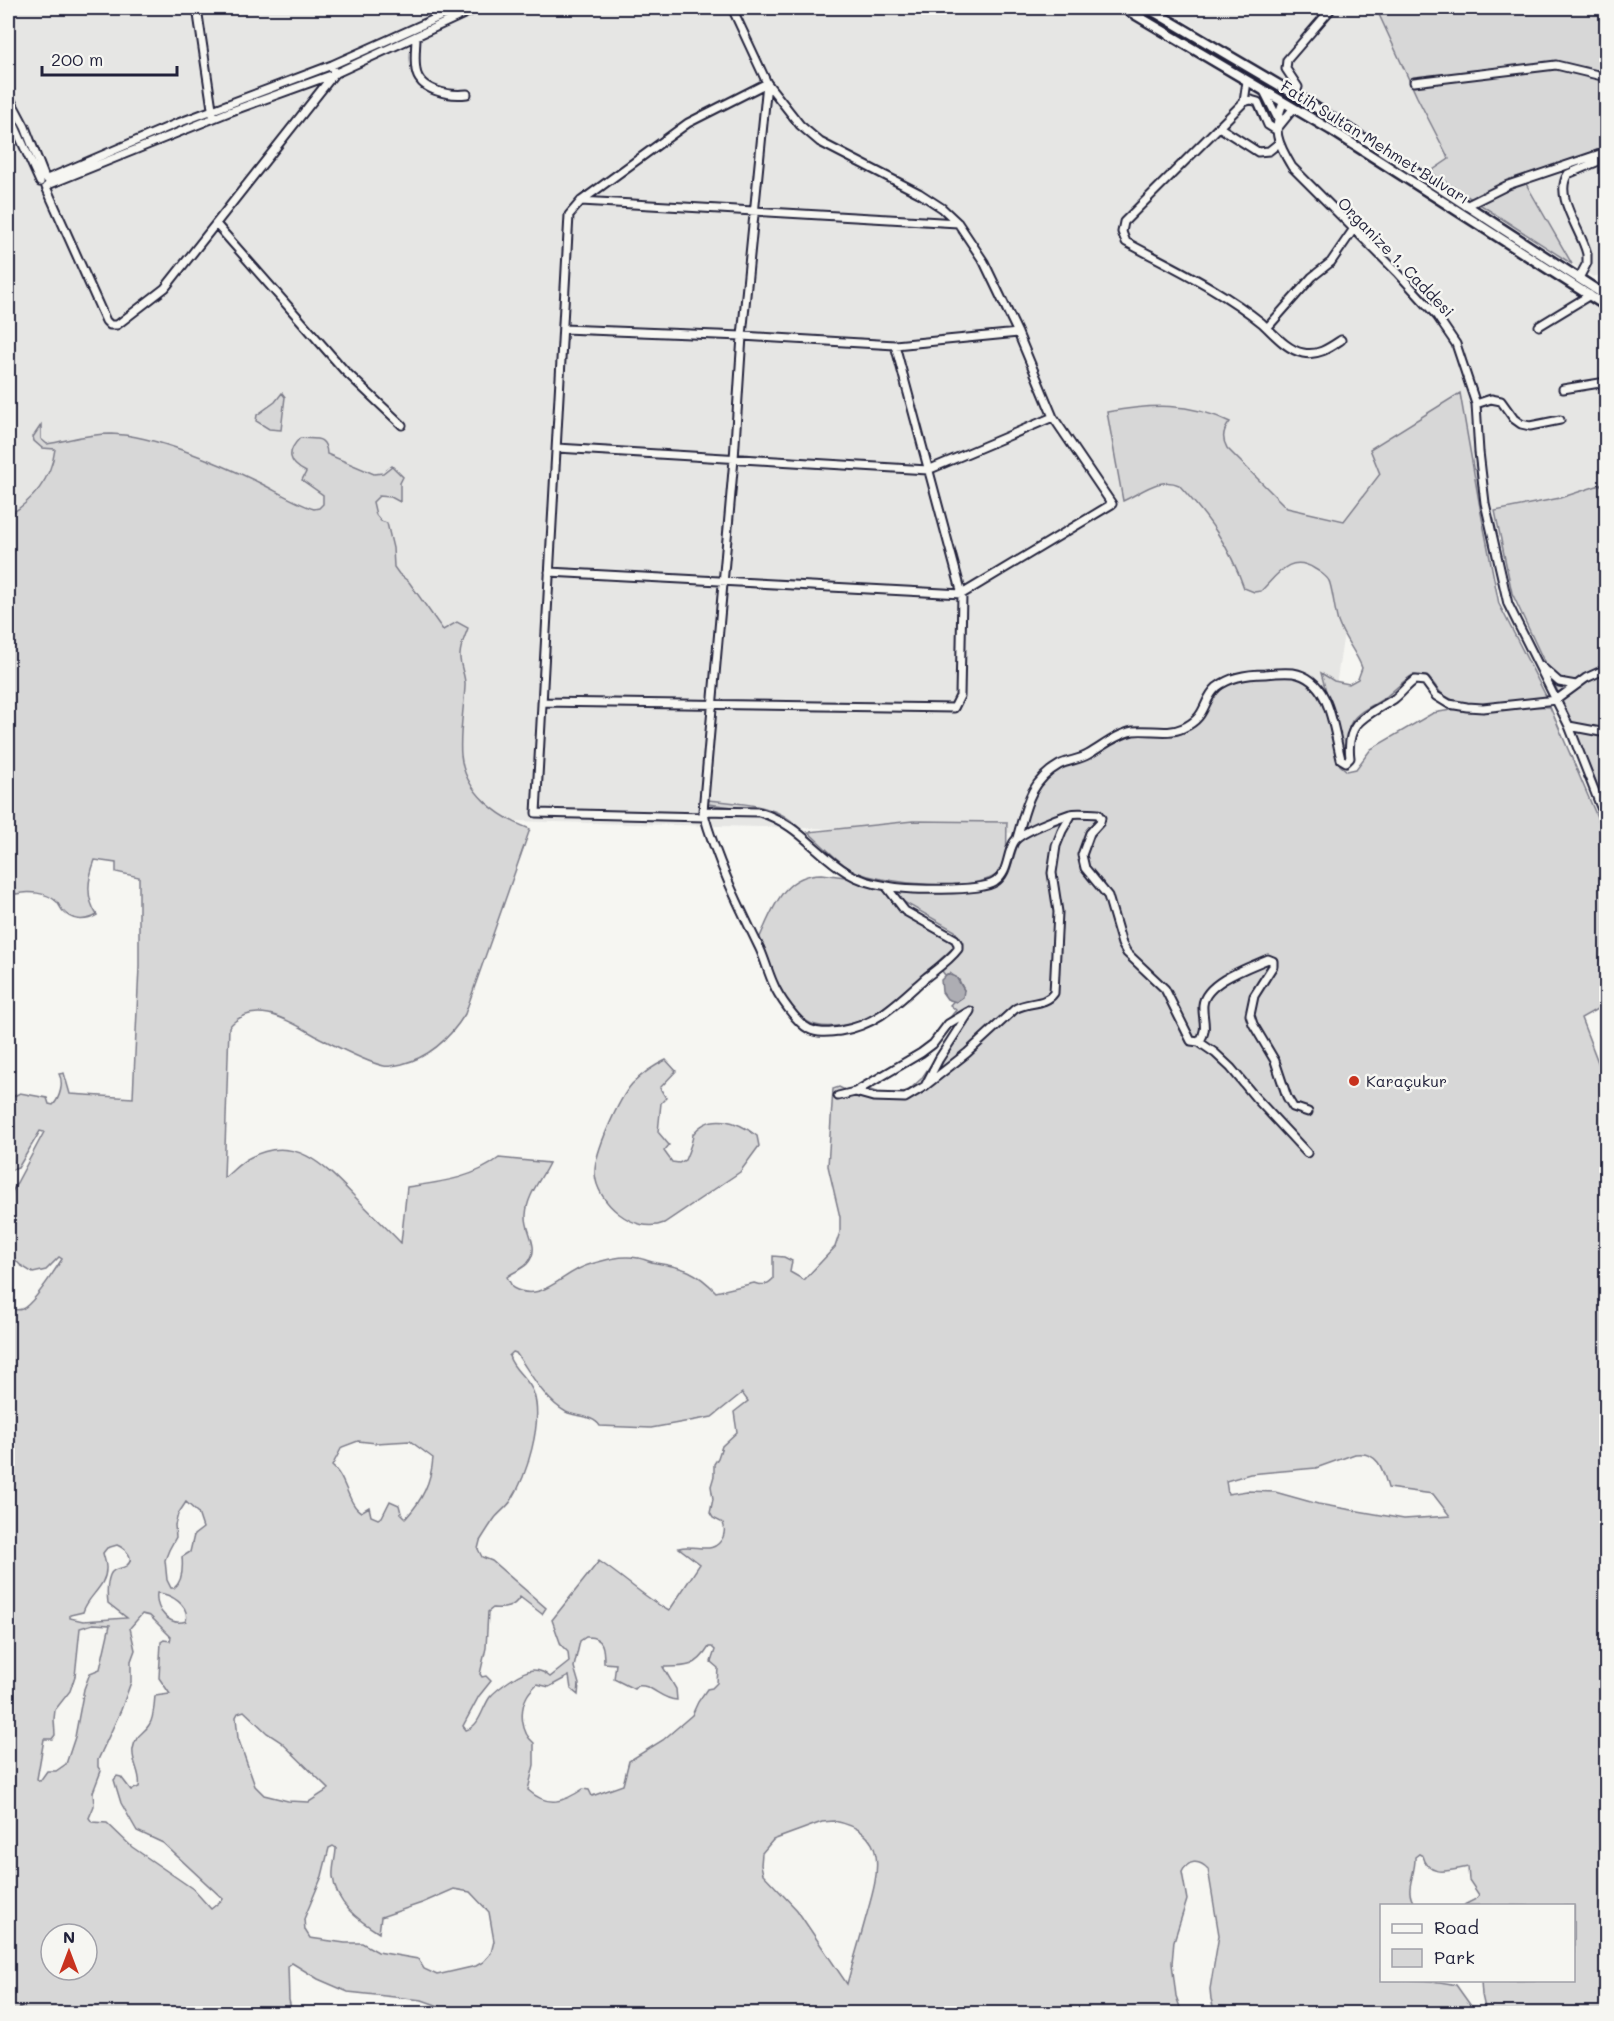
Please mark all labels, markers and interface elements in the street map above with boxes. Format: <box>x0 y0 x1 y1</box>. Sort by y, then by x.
scale bar <box>42 39 177 77</box>
text: 200 m <box>51 47 103 71</box>
street label: Fatih Sultan Mehmet Bulvarı <box>1277 75 1473 208</box>
street label: Organize 1. Caddesi <box>1334 192 1459 321</box>
place label: Karaçukur <box>1366 1070 1447 1091</box>
marker: Karaçukur <box>1347 1074 1361 1088</box>
legend <box>1380 1904 1575 1982</box>
text: Road <box>1434 1915 1479 1939</box>
north arrow <box>39 1922 99 1982</box>
text: N <box>63 1926 75 1947</box>
text: Park <box>1434 1945 1475 1969</box>

